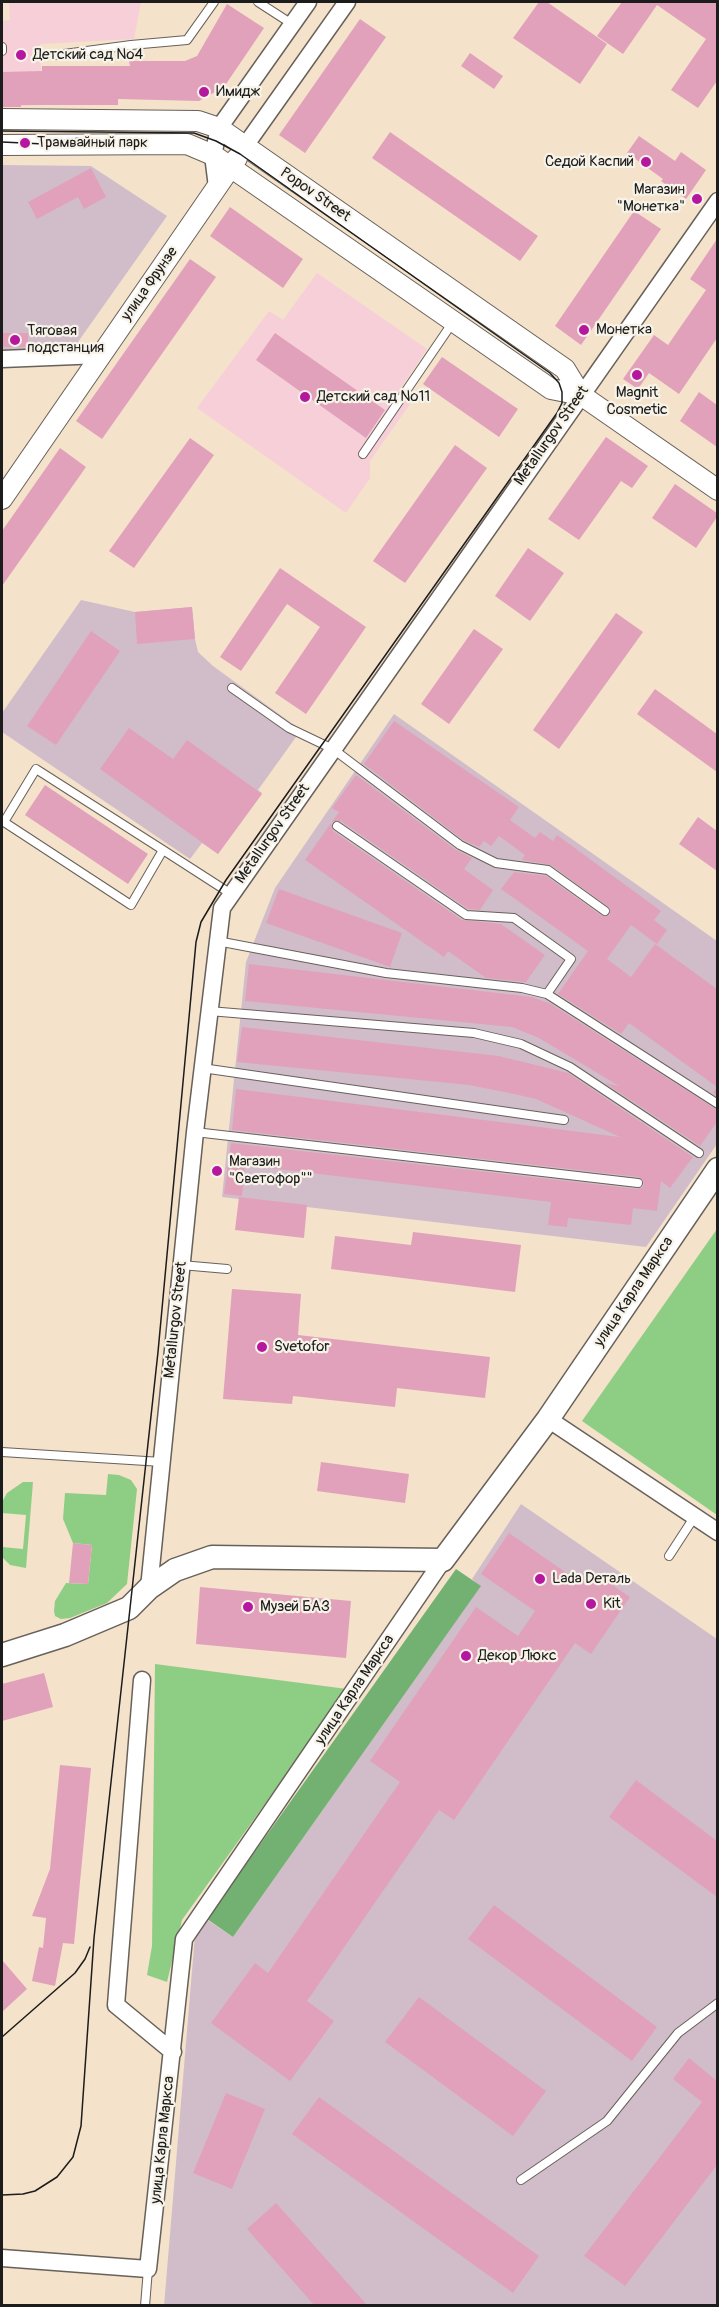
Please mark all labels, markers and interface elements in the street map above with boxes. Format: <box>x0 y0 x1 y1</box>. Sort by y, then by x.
place label: Детский сад №4 <box>33 46 143 64</box>
marker: Детский сад №4 <box>14 48 28 62</box>
place label: Имидж <box>216 83 260 101</box>
marker: Имидж <box>197 85 211 99</box>
place label: Трамвайный парк <box>37 134 148 152</box>
marker: Трамвайный парк <box>18 136 32 150</box>
place label: Седой Каспий <box>545 153 634 171</box>
marker: Седой Каспий <box>639 155 653 169</box>
street label: Popov Street <box>276 164 354 226</box>
place label: Магазин "Монетка" <box>617 181 685 216</box>
marker: Магазин "Монетка" <box>690 192 704 206</box>
street label: улица Фрунзе <box>118 244 182 324</box>
place label: Монетка <box>596 321 652 339</box>
place label: Тяговая подстанция <box>27 322 104 357</box>
marker: Монетка <box>577 323 591 337</box>
marker: Тяговая подстанция <box>8 333 22 347</box>
marker: Magnit Cosmetic <box>630 368 644 382</box>
street label: Metallurgov Street <box>511 383 593 489</box>
place label: Magnit Cosmetic <box>606 384 668 419</box>
place label: Детский сад №11 <box>317 388 430 406</box>
marker: Детский сад №11 <box>298 390 312 404</box>
street label: Metallurgov Street <box>232 781 314 887</box>
place label: Магазин "Светофор"" <box>229 1153 313 1188</box>
marker: Магазин "Светофор"" <box>210 1164 224 1178</box>
street label: улица Карла Маркса <box>591 1234 677 1350</box>
street label: Metallurgov Street <box>161 1261 191 1379</box>
place label: Svetofor <box>274 1338 330 1356</box>
marker: Svetofor <box>255 1340 269 1354</box>
place label: Lada Dеталь <box>552 1570 631 1588</box>
marker: Lada Dеталь <box>533 1572 547 1586</box>
place label: Kit <box>603 1595 621 1613</box>
marker: Kit <box>584 1597 598 1611</box>
place label: Музей БАЗ <box>260 1598 330 1616</box>
marker: Музей БАЗ <box>241 1600 255 1614</box>
street label: улица Карла Маркса <box>312 1632 398 1748</box>
place label: Декор Люкс <box>478 1647 557 1665</box>
marker: Декор Люкс <box>459 1649 473 1663</box>
street label: улица Карла Маркса <box>147 2075 179 2205</box>

